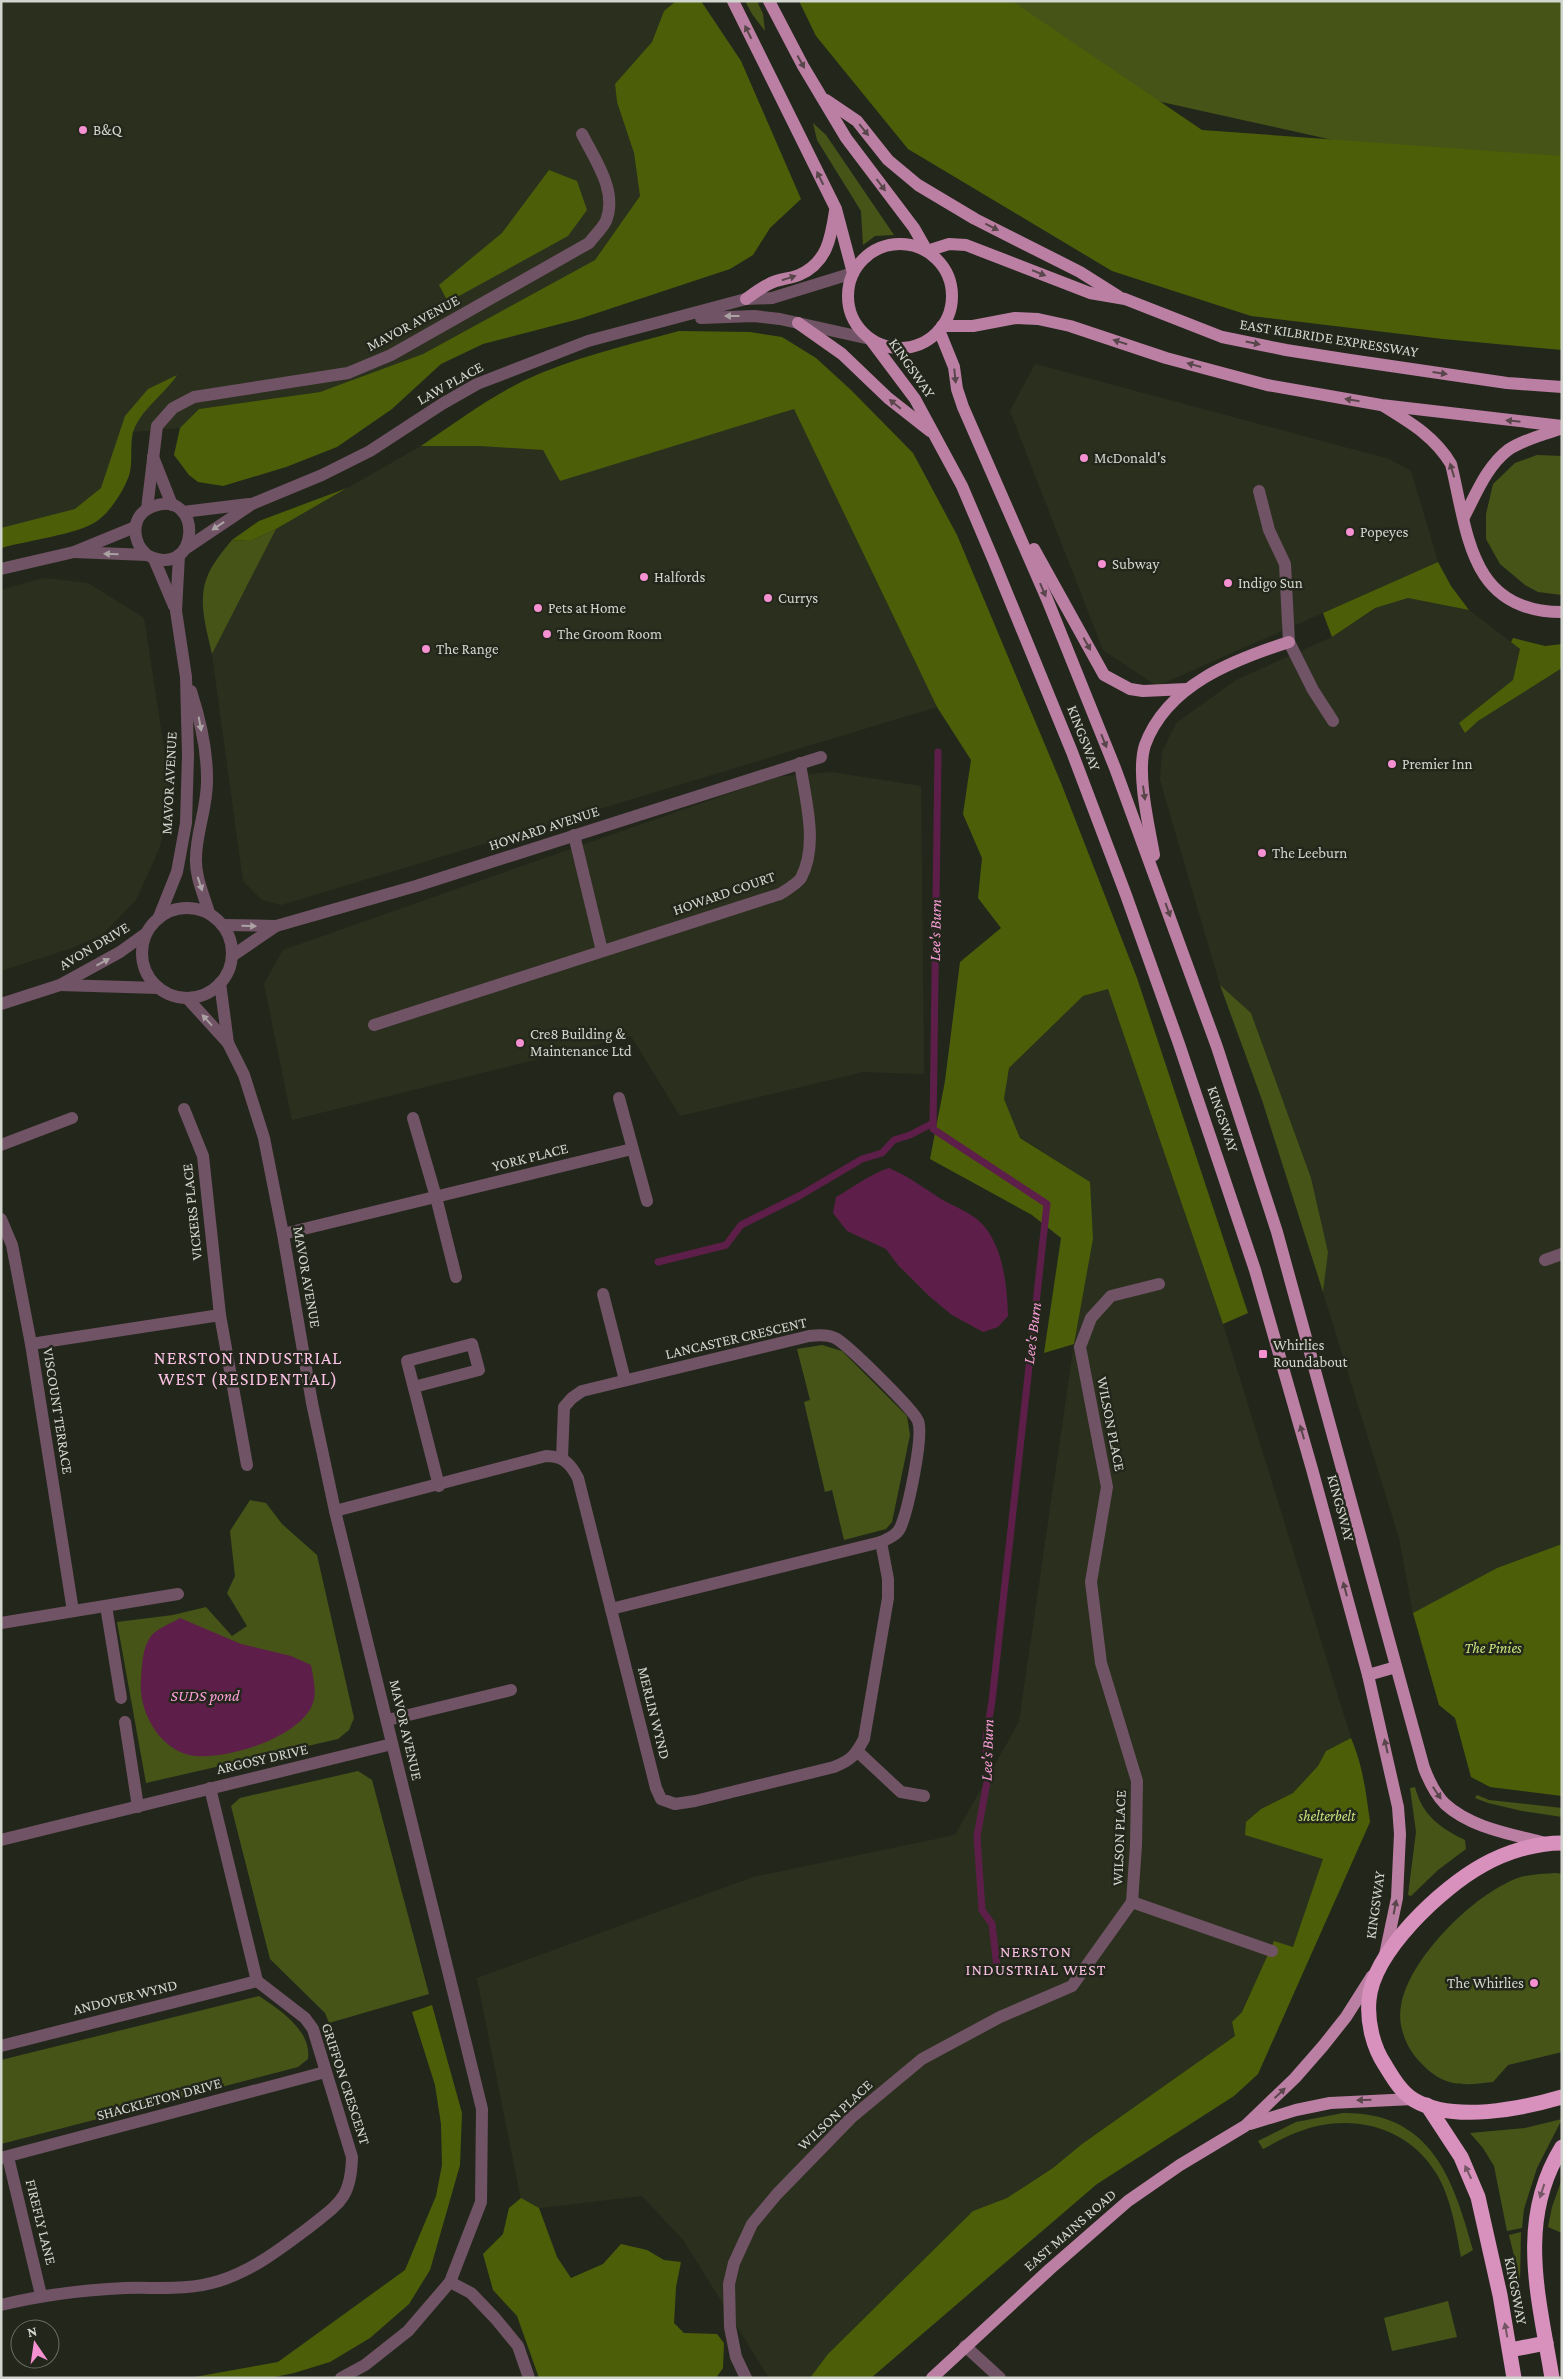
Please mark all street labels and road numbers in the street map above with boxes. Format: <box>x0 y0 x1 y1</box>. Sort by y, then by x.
street label: MAVOR AVENUE <box>364 292 462 354</box>
street label: EAST KILBRIDE EXPRESSWAY <box>1239 316 1420 360</box>
street label: KINGSWAY <box>886 335 938 401</box>
street label: LAW PLACE <box>414 358 486 408</box>
street label: KINGSWAY <box>1064 703 1104 773</box>
street label: MAVOR AVENUE <box>158 731 180 835</box>
street label: HOWARD AVENUE <box>487 803 601 853</box>
street label: HOWARD COURT <box>671 868 777 918</box>
street label: AVON DRIVE <box>56 919 132 973</box>
street label: KINGSWAY <box>1204 1084 1242 1154</box>
street label: YORK PLACE <box>490 1140 570 1174</box>
street label: VICKERS PLACE <box>179 1163 205 1261</box>
street label: MAVOR AVENUE <box>290 1225 324 1329</box>
street label: LANCASTER CRESCENT <box>664 1314 808 1362</box>
street label: VISCOUNT TERRACE <box>40 1347 76 1475</box>
street label: WILSON PLACE <box>1094 1375 1128 1473</box>
street label: KINGSWAY <box>1324 1473 1358 1543</box>
street label: MERLIN WYND <box>635 1665 673 1761</box>
street label: MAVOR AVENUE <box>387 1678 425 1782</box>
street label: ARGOSY DRIVE <box>215 1741 309 1777</box>
street label: WILSON PLACE <box>1109 1790 1129 1886</box>
street label: KINGSWAY <box>1362 1870 1388 1940</box>
street label: ANDOVER WYND <box>71 1976 179 2018</box>
street label: GRIFFON CRESCENT <box>319 2021 373 2147</box>
street label: SHACKLETON DRIVE <box>95 2075 223 2123</box>
street label: WILSON PLACE <box>794 2076 876 2154</box>
street label: FIREFLY LANE <box>23 2178 59 2266</box>
street label: EAST MAINS ROAD <box>1021 2186 1119 2274</box>
street label: KINGSWAY <box>1502 2256 1530 2326</box>

